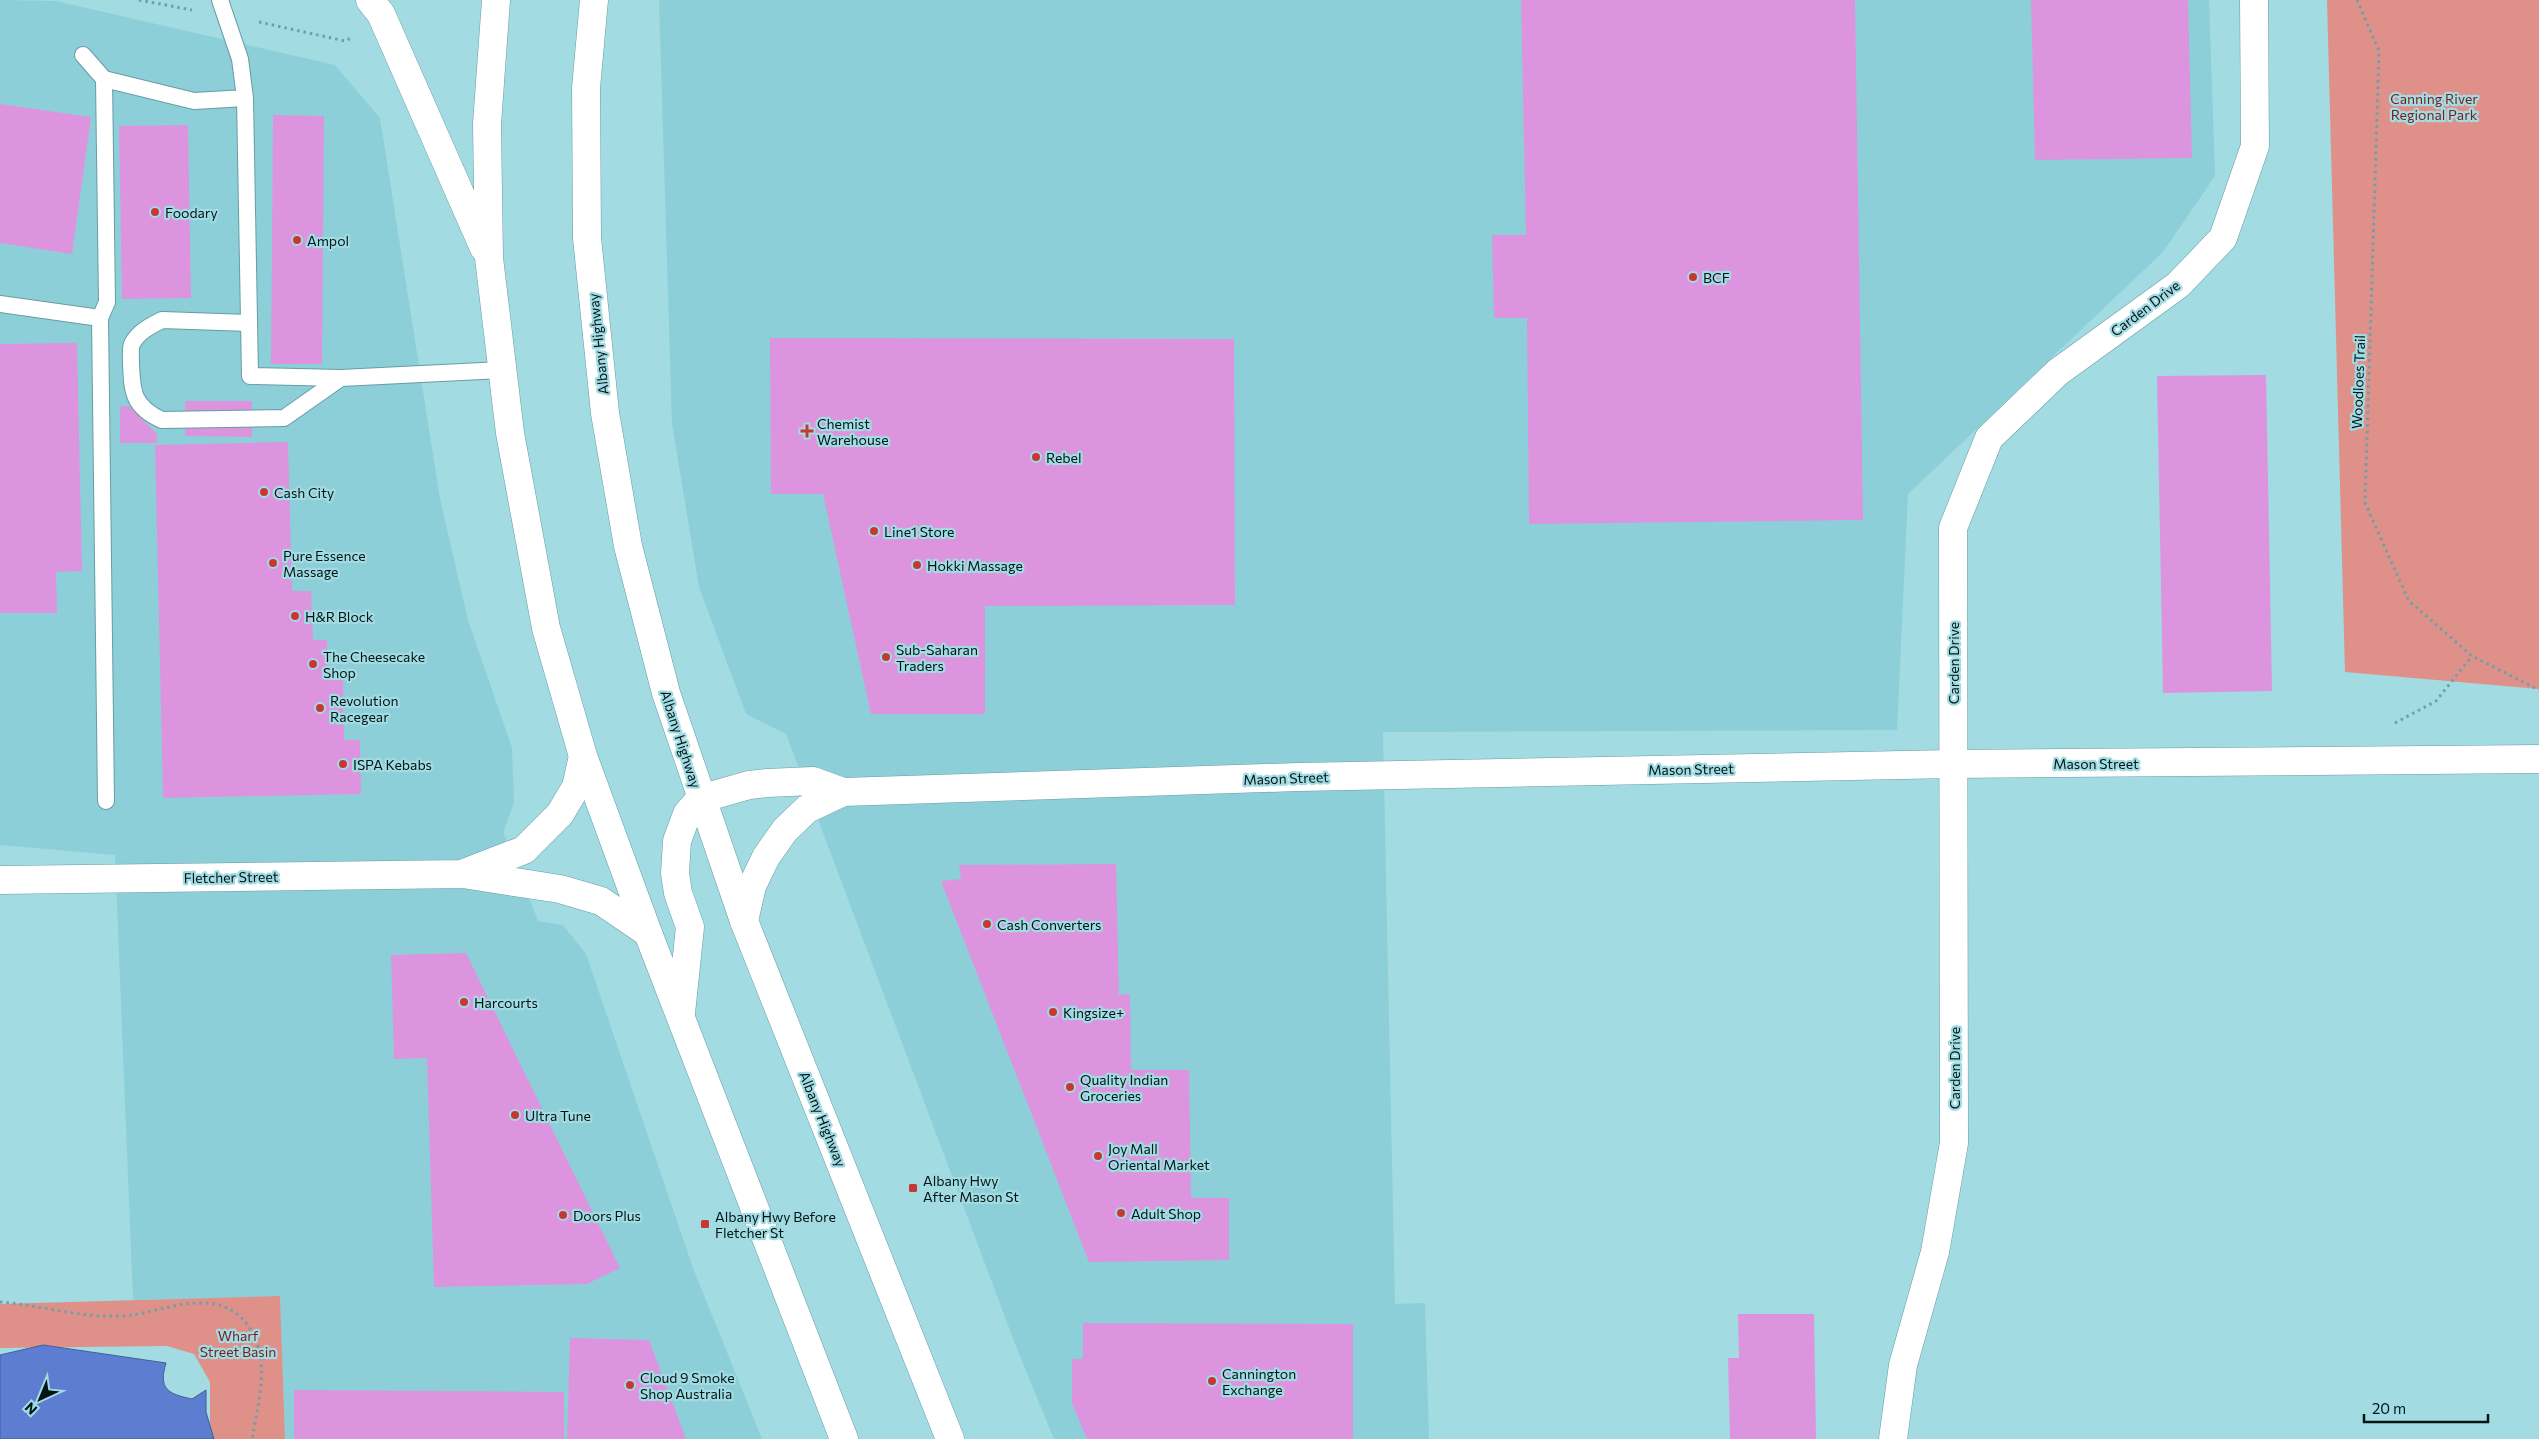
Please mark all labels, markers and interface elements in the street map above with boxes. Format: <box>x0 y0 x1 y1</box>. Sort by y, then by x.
park label: Canning River Regional Park <box>2390 90 2478 123</box>
place label: Foodary <box>165 204 218 221</box>
marker: Foodary <box>149 206 161 218</box>
place label: Ampol <box>307 232 349 249</box>
marker: Ampol <box>291 234 303 246</box>
place label: BCF <box>1703 269 1730 286</box>
marker: BCF <box>1687 271 1699 283</box>
street label: Carden Drive <box>2107 276 2183 340</box>
street label: Albany Highway <box>584 293 612 395</box>
street label: Woodloes Trail <box>2348 335 2368 429</box>
place label: Chemist Warehouse <box>817 415 889 448</box>
marker: Chemist Warehouse <box>801 425 813 437</box>
place label: Rebel <box>1046 449 1082 466</box>
marker: Rebel <box>1030 451 1042 463</box>
place label: Cash City <box>274 484 334 501</box>
marker: Cash City <box>258 486 270 498</box>
place label: Line1 Store <box>884 523 955 540</box>
marker: Line1 Store <box>868 525 880 537</box>
place label: Pure Essence Massage <box>283 547 366 580</box>
marker: Pure Essence Massage <box>267 557 279 569</box>
place label: Hokki Massage <box>927 557 1023 574</box>
marker: Hokki Massage <box>911 559 923 571</box>
place label: H&R Block <box>305 608 374 625</box>
marker: H&R Block <box>289 610 301 622</box>
street label: Carden Drive <box>1945 622 1962 704</box>
place label: Sub-Saharan Traders <box>896 641 978 674</box>
place label: The Cheesecake Shop <box>323 648 425 681</box>
marker: Sub-Saharan Traders <box>880 651 892 663</box>
marker: The Cheesecake Shop <box>307 658 319 670</box>
street label: Albany Highway <box>657 688 705 790</box>
place label: Revolution Racegear <box>330 692 399 725</box>
marker: Revolution Racegear <box>314 702 326 714</box>
street label: Mason Street <box>2053 755 2139 772</box>
place label: ISPA Kebabs <box>353 756 432 773</box>
marker: ISPA Kebabs <box>337 758 349 770</box>
street label: Mason Street <box>1648 760 1734 778</box>
street label: Mason Street <box>1243 768 1329 788</box>
street label: Fletcher Street <box>184 868 279 886</box>
place label: Cash Converters <box>997 916 1101 933</box>
marker: Cash Converters <box>981 918 993 930</box>
place label: Harcourts <box>474 994 538 1011</box>
marker: Harcourts <box>458 996 470 1008</box>
place label: Kingsize+ <box>1063 1004 1124 1021</box>
marker: Kingsize+ <box>1047 1006 1059 1018</box>
street label: Carden Drive <box>1946 1027 1963 1109</box>
street label: Albany Highway <box>796 1069 850 1169</box>
place label: Quality Indian Groceries <box>1080 1071 1168 1104</box>
marker: Quality Indian Groceries <box>1064 1081 1076 1093</box>
place label: Ultra Tune <box>525 1107 591 1124</box>
marker: Ultra Tune <box>509 1109 521 1121</box>
place label: Joy Mall Oriental Market <box>1108 1140 1210 1173</box>
marker: Joy Mall Oriental Market <box>1092 1150 1104 1162</box>
place label: Albany Hwy After Mason St <box>923 1172 1019 1205</box>
marker: Albany Hwy After Mason St <box>907 1182 919 1194</box>
place label: Adult Shop <box>1131 1205 1201 1222</box>
place label: Doors Plus <box>573 1207 641 1224</box>
marker: Adult Shop <box>1115 1207 1127 1219</box>
place label: Albany Hwy Before Fletcher St <box>715 1208 836 1241</box>
marker: Doors Plus <box>557 1209 569 1221</box>
marker: Albany Hwy Before Fletcher St <box>699 1218 711 1230</box>
park label: Wharf Street Basin <box>200 1327 276 1360</box>
place label: Cannington Exchange <box>1222 1365 1296 1398</box>
place label: Cloud 9 Smoke Shop Australia <box>640 1369 735 1402</box>
north arrow <box>15 1374 65 1424</box>
marker: Cannington Exchange <box>1206 1375 1218 1387</box>
marker: Cloud 9 Smoke Shop Australia <box>624 1379 636 1391</box>
scale bar <box>2364 1392 2488 1424</box>
text: N <box>21 1399 40 1418</box>
text: 20 m <box>2372 1399 2406 1417</box>

